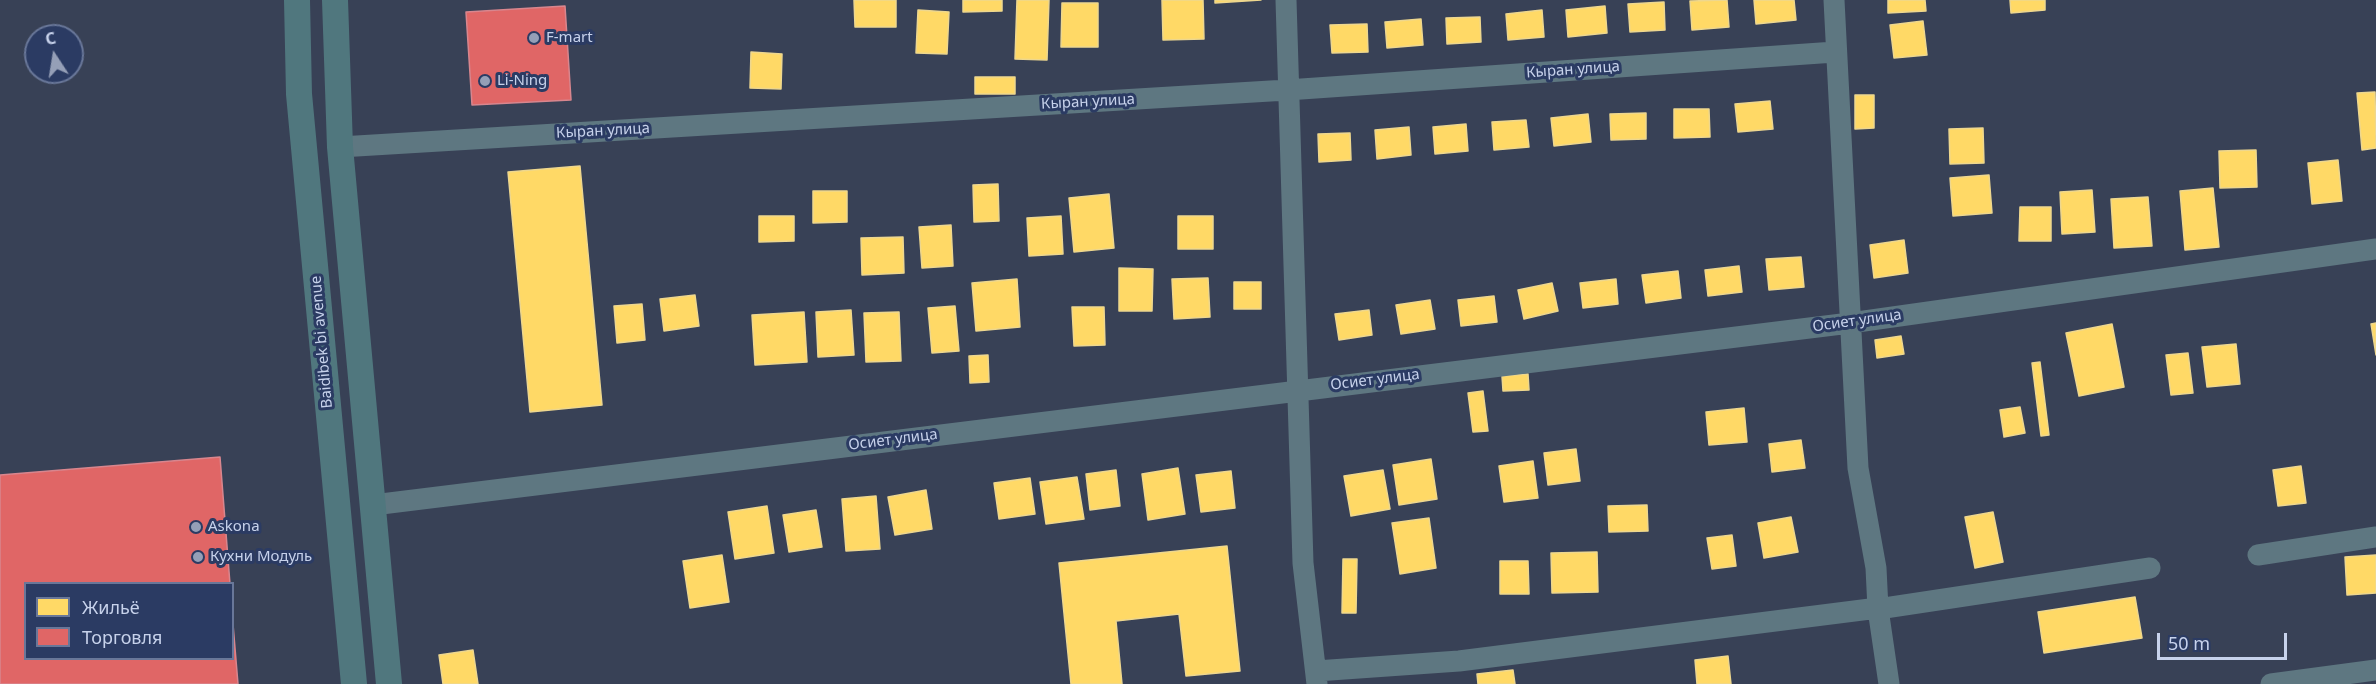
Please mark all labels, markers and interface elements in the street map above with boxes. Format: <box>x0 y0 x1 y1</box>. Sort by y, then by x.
north arrow <box>24 24 84 84</box>
text: С <box>43 27 58 50</box>
place label: F-mart <box>546 29 593 47</box>
marker: F-mart <box>527 31 541 45</box>
street label: Кыран улица <box>1526 58 1620 82</box>
place label: Li-Ning <box>497 72 547 90</box>
marker: Li-Ning <box>478 74 492 88</box>
street label: Кыран улица <box>1041 91 1135 113</box>
street label: Кыран улица <box>556 120 650 142</box>
street label: Baidibek bi avenue <box>307 275 337 409</box>
street label: Осиет улица <box>1811 306 1903 336</box>
street label: Осиет улица <box>1329 366 1421 394</box>
street label: Осиет улица <box>847 426 939 454</box>
place label: Askona <box>208 518 260 536</box>
marker: Askona <box>189 520 203 534</box>
place label: Кухни Модуль <box>210 548 312 566</box>
marker: Кухни Модуль <box>191 550 205 564</box>
legend <box>24 582 234 660</box>
text: Жильё <box>82 595 140 619</box>
scale bar <box>2160 621 2290 659</box>
text: Торговля <box>82 625 162 649</box>
text: 50 m <box>2168 631 2210 655</box>

